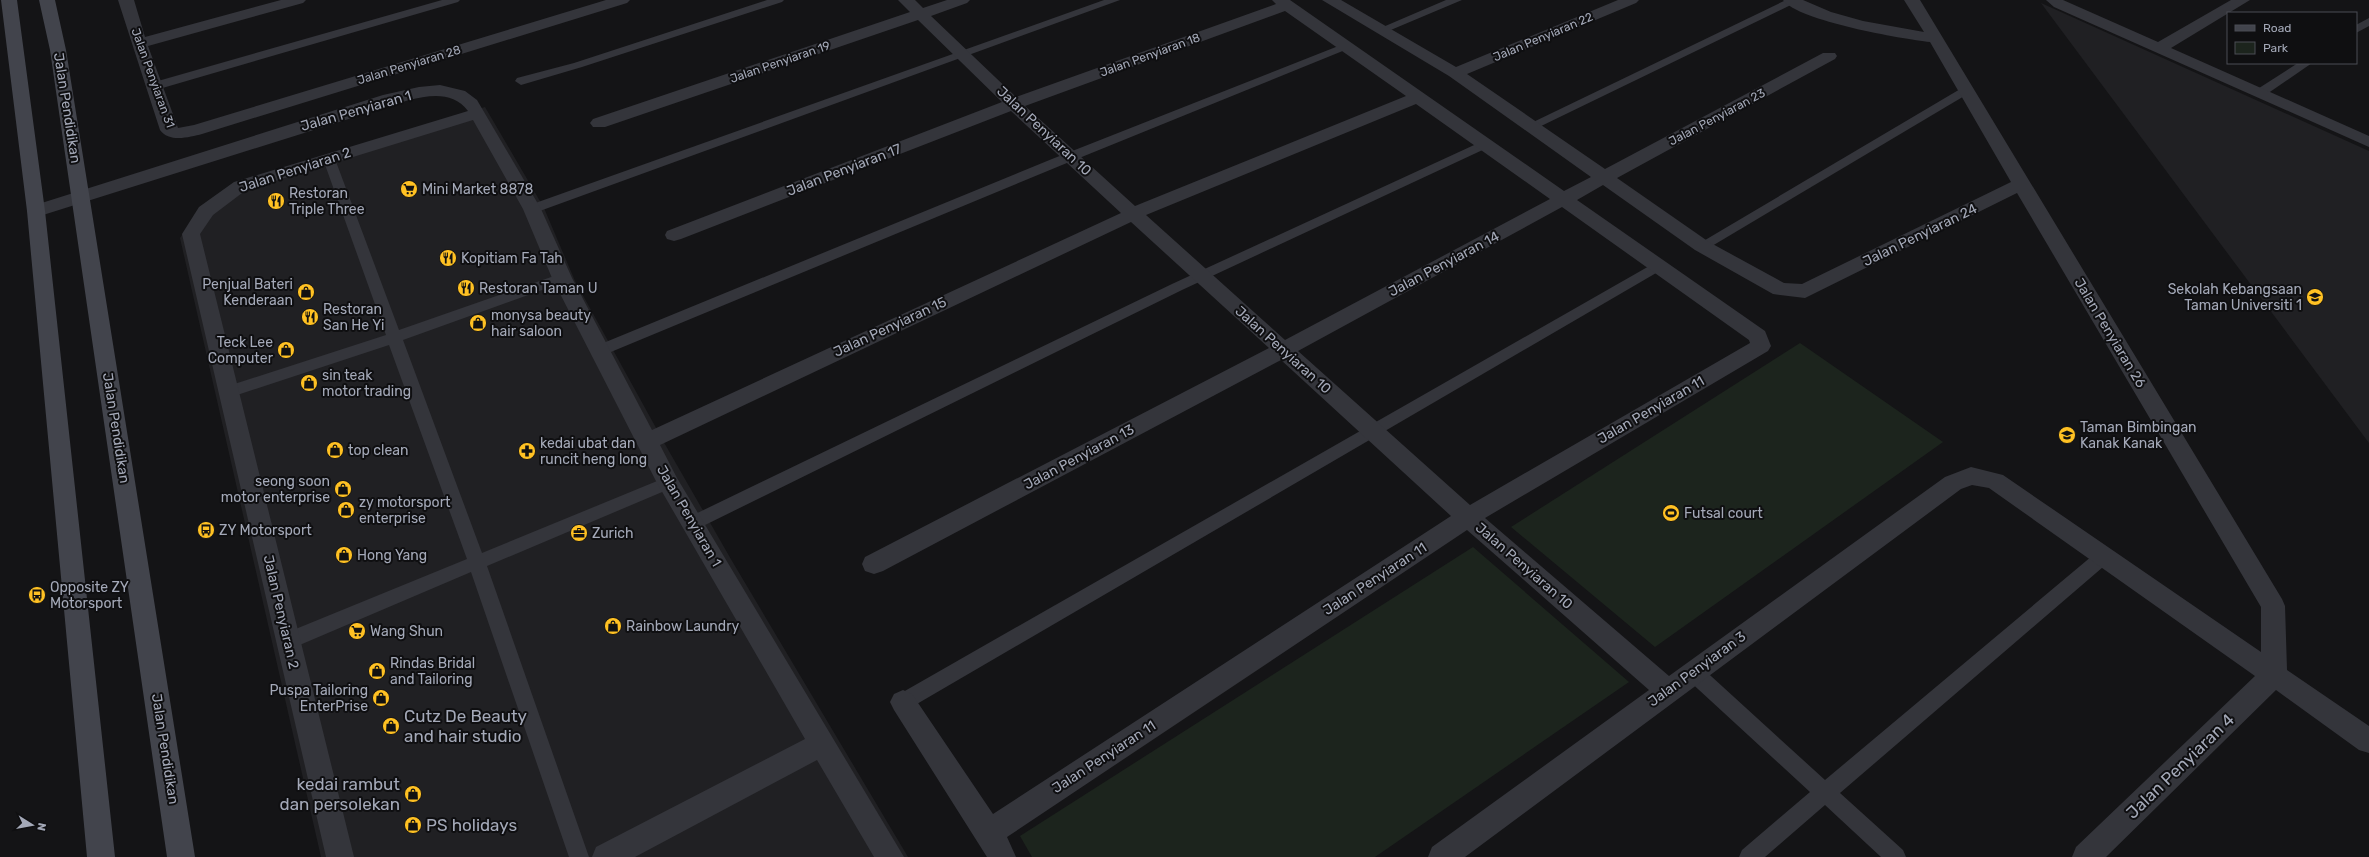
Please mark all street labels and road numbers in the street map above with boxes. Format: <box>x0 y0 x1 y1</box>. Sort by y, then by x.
street label: Jalan Penyiaran 22 <box>1491 10 1595 64</box>
street label: Jalan Penyiaran 31 <box>128 26 178 130</box>
street label: Jalan Penyiaran 18 <box>1098 30 1202 80</box>
street label: Jalan Penyiaran 19 <box>728 38 832 86</box>
street label: Jalan Penyiaran 28 <box>356 43 462 87</box>
street label: Jalan Pendidikan <box>50 52 84 164</box>
street label: Jalan Penyiaran 10 <box>993 83 1095 179</box>
street label: Jalan Penyiaran 23 <box>1666 86 1768 148</box>
street label: Jalan Penyiaran 1 <box>299 87 413 135</box>
street label: Jalan Penyiaran 17 <box>784 140 904 200</box>
street label: Jalan Penyiaran 2 <box>237 144 353 196</box>
street label: Jalan Penyiaran 24 <box>1860 200 1980 270</box>
street label: Jalan Penyiaran 14 <box>1386 227 1503 300</box>
street label: Jalan Penyiaran 26 <box>2071 275 2149 391</box>
street label: Jalan Penyiaran 15 <box>831 293 949 361</box>
street label: Jalan Penyiaran 10 <box>1232 302 1335 398</box>
street label: Jalan Pendidikan <box>99 372 133 484</box>
street label: Jalan Penyiaran 11 <box>1595 373 1707 447</box>
street label: Jalan Penyiaran 13 <box>1021 421 1137 493</box>
street label: Jalan Penyiaran 1 <box>653 462 725 570</box>
street label: Jalan Penyiaran 10 <box>1472 519 1576 613</box>
street label: Jalan Penyiaran 11 <box>1320 539 1430 619</box>
street label: Jalan Penyiaran 2 <box>260 553 302 671</box>
street label: Jalan Penyiaran 3 <box>1645 628 1749 710</box>
street label: Jalan Pendidikan <box>148 693 182 805</box>
street label: Jalan Penyiaran 4 <box>2122 709 2238 823</box>
street label: Jalan Penyiaran 11 <box>1049 717 1159 797</box>

